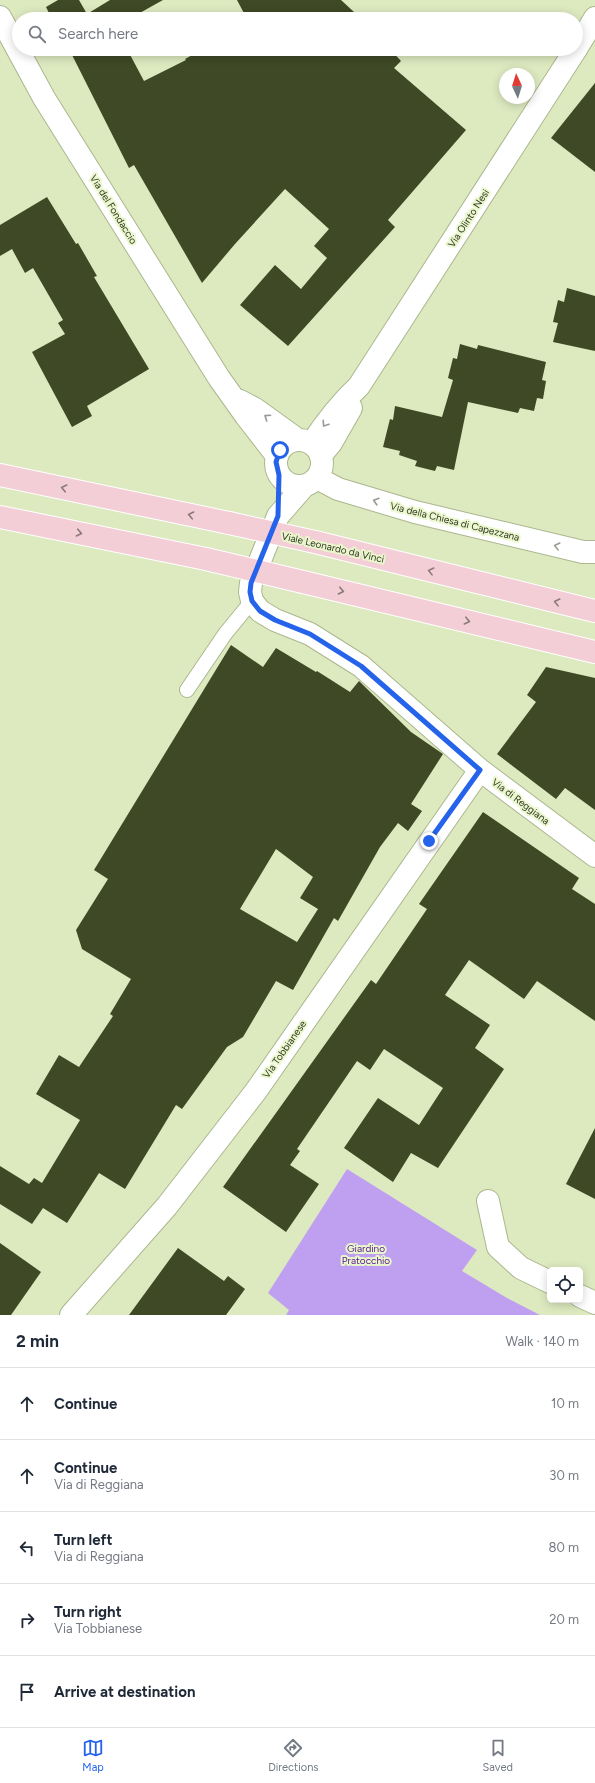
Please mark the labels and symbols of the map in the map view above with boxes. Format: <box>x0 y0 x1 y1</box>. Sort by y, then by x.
north arrow <box>499 68 535 104</box>
street label: Via del Fondaccio <box>87 172 140 247</box>
street label: Via Olinto Nesi <box>445 187 492 250</box>
one-way arrow <box>264 414 271 422</box>
one-way arrow <box>323 419 330 426</box>
route start <box>271 441 289 459</box>
one-way arrow <box>61 485 67 493</box>
one-way arrow <box>373 497 380 506</box>
street label: Via della Chiesa di Capezzana <box>389 499 521 544</box>
one-way arrow <box>188 512 194 520</box>
one-way arrow <box>76 529 82 537</box>
street label: Viale Leonardo da Vinci <box>280 529 386 566</box>
one-way arrow <box>554 542 561 551</box>
one-way arrow <box>428 567 435 576</box>
one-way arrow <box>338 587 344 595</box>
one-way arrow <box>554 598 561 607</box>
one-way arrow <box>464 617 470 625</box>
street label: Via di Reggiana <box>489 775 552 827</box>
route end <box>420 832 438 850</box>
street label: Via Tobbianese <box>260 1017 309 1081</box>
park label: Giardino Pratocchio <box>342 1242 390 1267</box>

